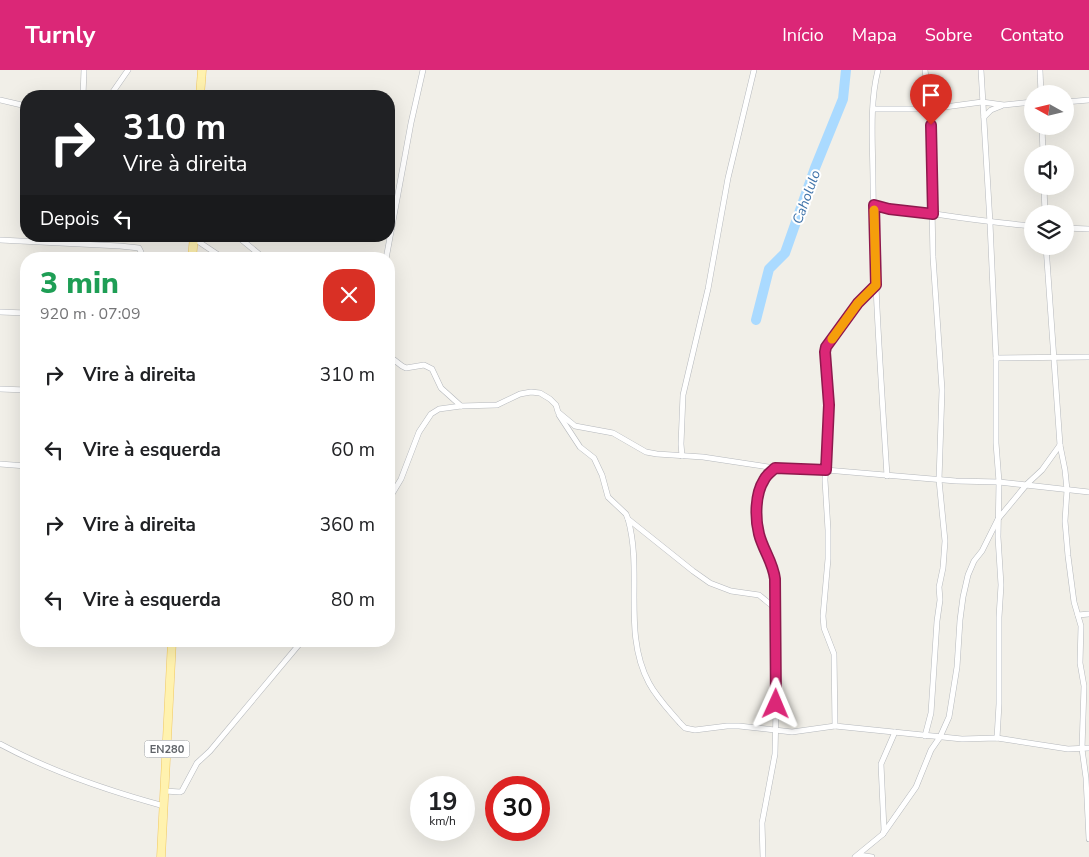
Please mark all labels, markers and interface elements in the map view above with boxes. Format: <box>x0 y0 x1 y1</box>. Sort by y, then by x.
text: Turnly <box>25 19 95 51</box>
text: Início <box>782 23 824 47</box>
text: Mapa <box>852 23 897 47</box>
text: Sobre <box>925 23 972 47</box>
text: Contato <box>1000 23 1064 47</box>
pin <box>910 74 952 125</box>
icon: arrive <box>917 81 945 109</box>
north arrow <box>1024 85 1074 135</box>
map controls <box>1024 85 1074 255</box>
text: 310 m <box>123 104 226 151</box>
icon: right <box>40 110 105 175</box>
button: sound <box>1024 145 1074 195</box>
text: Vire à direita <box>123 149 248 179</box>
water label: Caholulo <box>788 167 825 227</box>
icon: left <box>109 205 137 233</box>
button: layers <box>1024 205 1074 255</box>
text: Depois <box>40 206 99 232</box>
text: 3 min <box>40 263 119 304</box>
button: close <box>323 269 375 321</box>
text: 920 m · 07:09 <box>40 303 141 325</box>
icon: right <box>40 361 68 389</box>
text: Vire à direita <box>83 362 196 388</box>
text: 310 m <box>320 362 375 388</box>
icon: left <box>40 436 68 464</box>
text: Vire à esquerda <box>83 437 221 463</box>
text: 60 m <box>331 437 375 463</box>
icon: right <box>40 511 68 539</box>
text: Vire à direita <box>83 512 196 538</box>
text: 360 m <box>320 512 375 538</box>
icon: left <box>40 586 68 614</box>
text: Vire à esquerda <box>83 587 221 613</box>
text: 80 m <box>331 587 375 613</box>
position arrow <box>749 677 801 729</box>
road number: EN280 <box>144 741 190 758</box>
speed limit sign: 30 <box>485 776 550 841</box>
text: 19 <box>427 785 458 819</box>
text: km/h <box>429 813 456 829</box>

